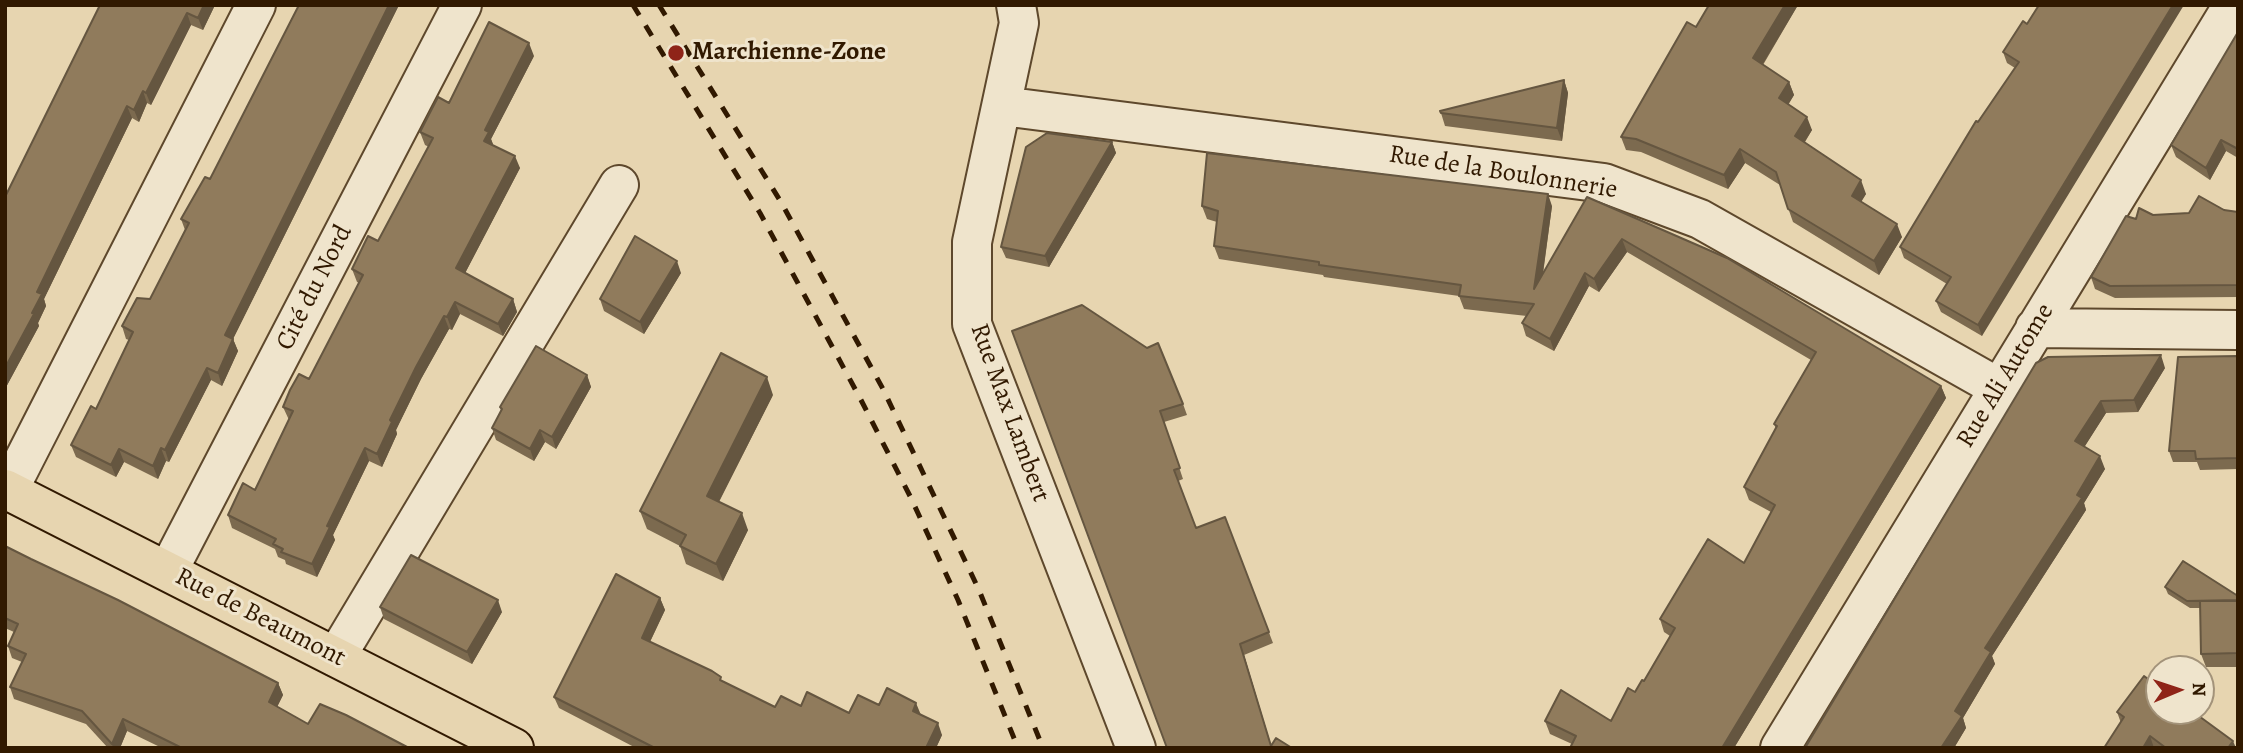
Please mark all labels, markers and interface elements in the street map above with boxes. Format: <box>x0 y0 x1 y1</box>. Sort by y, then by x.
place label: Marchienne-Zone <box>692 37 886 69</box>
marker: Marchienne-Zone <box>666 43 686 63</box>
street label: Rue de la Boulonnerie <box>1386 140 1620 206</box>
street label: Cité du Nord <box>270 220 360 356</box>
street label: Rue Ali Autome <box>1951 298 2061 454</box>
street label: Rue Max Lambert <box>962 319 1056 507</box>
street label: Rue de Beaumont <box>170 562 350 674</box>
north arrow <box>2145 655 2215 725</box>
text: N <box>2186 682 2212 697</box>

